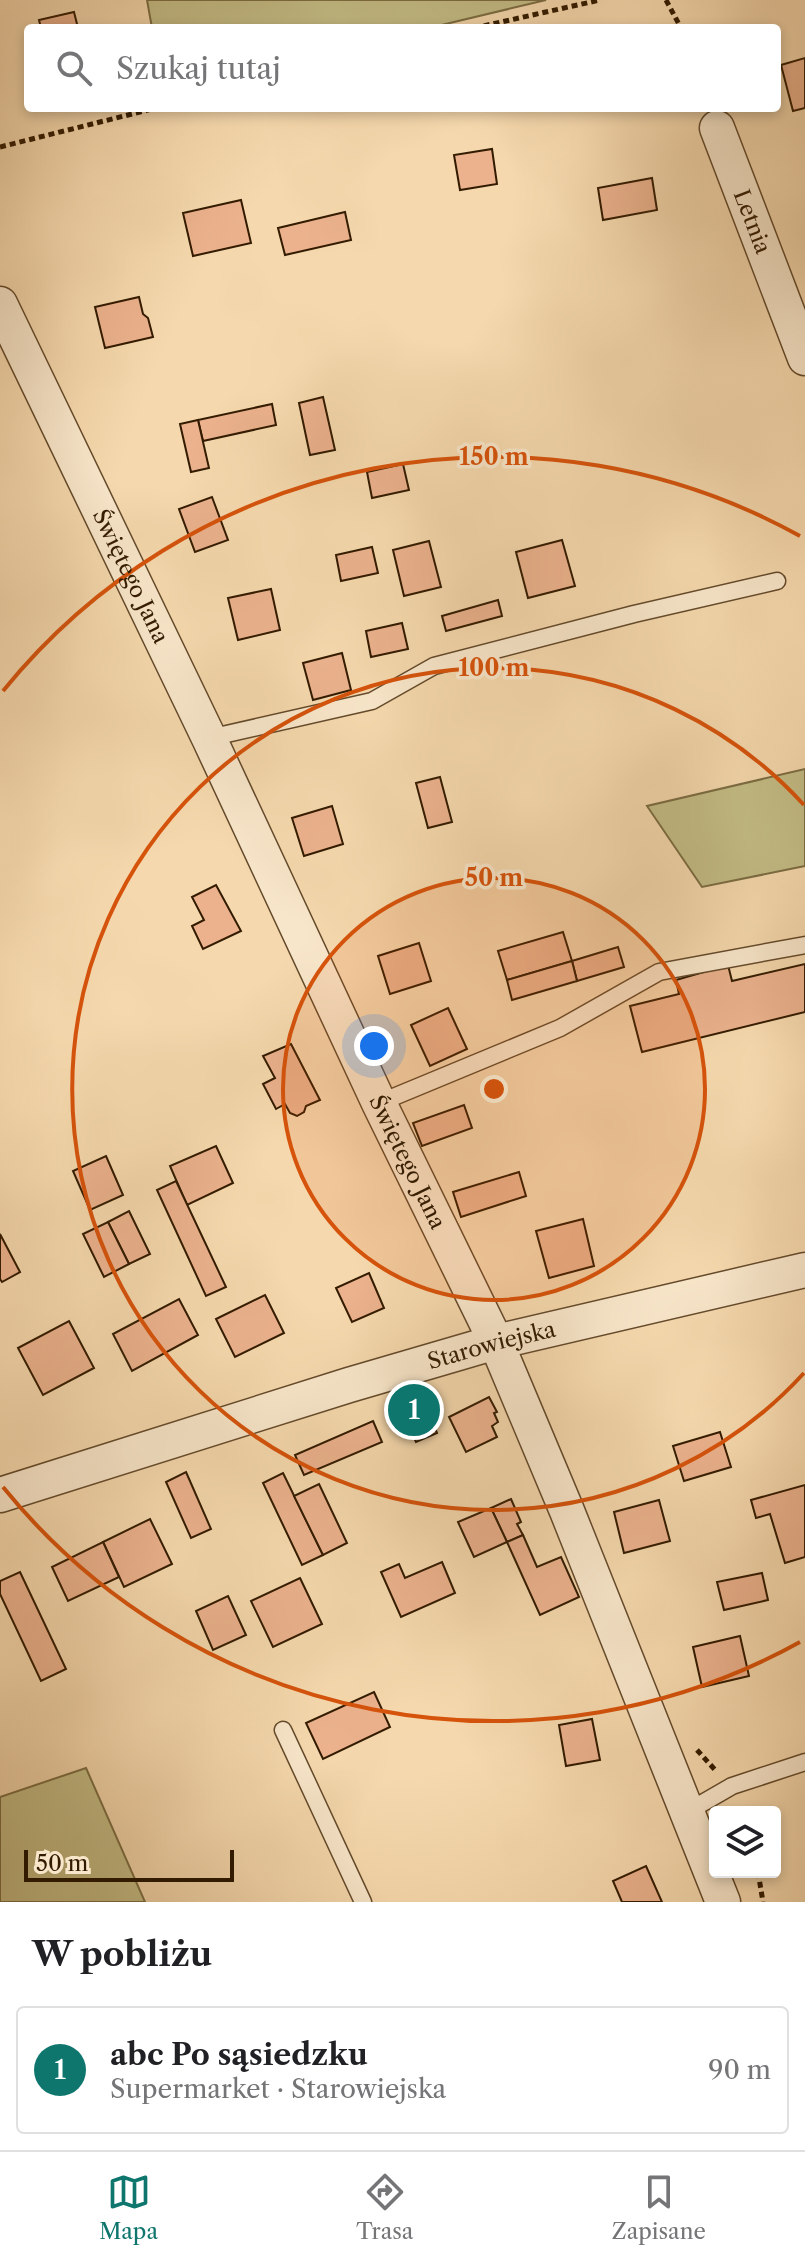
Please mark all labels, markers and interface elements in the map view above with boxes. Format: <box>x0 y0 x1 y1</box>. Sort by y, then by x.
search box <box>24 24 781 112</box>
icon: search <box>52 46 96 90</box>
text: Szukaj tutaj <box>116 50 281 87</box>
street label: Letnia <box>728 185 777 258</box>
text: 150 m <box>459 442 529 471</box>
street label: Świętego Jana <box>87 504 175 648</box>
text: 100 m <box>458 653 530 682</box>
text: 50 m <box>465 863 523 892</box>
your location <box>354 1026 394 1066</box>
centre of rings <box>480 1075 508 1103</box>
street label: Świętego Jana <box>364 1090 452 1234</box>
street label: Starowiejska <box>424 1315 558 1375</box>
pin: 1 <box>388 1380 440 1440</box>
map controls <box>709 1806 781 1878</box>
button: layers <box>709 1806 781 1878</box>
scale bar <box>24 1846 234 1882</box>
text: 50 m <box>36 1850 88 1877</box>
text: W pobliżu <box>32 1933 212 1975</box>
text: abc Po sąsiedzku <box>110 2036 368 2073</box>
text: 1 <box>54 2054 66 2086</box>
text: 90 m <box>708 2054 771 2086</box>
text: Supermarket · Starowiejska <box>110 2073 446 2105</box>
tab: Mapa <box>99 2170 158 2245</box>
tab: Trasa <box>356 2170 413 2245</box>
tab: Zapisane <box>612 2170 706 2245</box>

